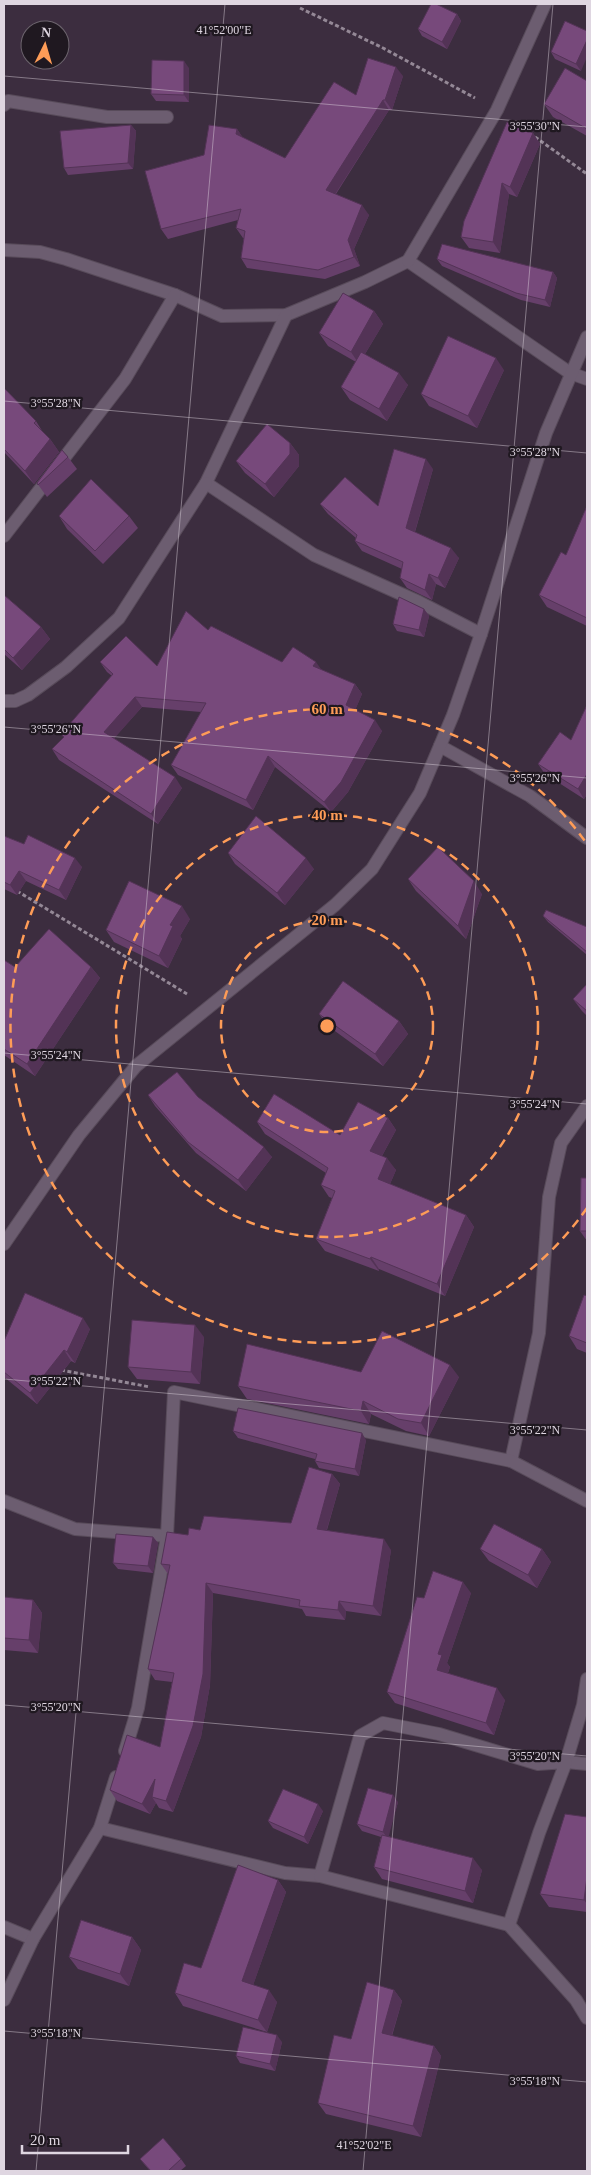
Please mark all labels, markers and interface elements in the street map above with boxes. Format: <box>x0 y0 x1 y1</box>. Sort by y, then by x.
north arrow <box>20 20 70 70</box>
text: 41°52'00"E <box>196 23 252 37</box>
text: N <box>40 25 52 40</box>
text: 3°55'30"N <box>510 119 561 133</box>
text: 3°55'28"N <box>31 396 82 410</box>
text: 3°55'28"N <box>510 445 561 459</box>
text: 60 m <box>311 701 343 717</box>
text: 3°55'26"N <box>31 722 82 736</box>
text: 3°55'26"N <box>510 771 561 785</box>
text: 40 m <box>311 807 343 823</box>
text: 20 m <box>311 912 343 928</box>
centre of rings <box>318 1017 336 1035</box>
text: 3°55'24"N <box>31 1048 82 1062</box>
text: 3°55'24"N <box>510 1097 561 1111</box>
text: 3°55'22"N <box>31 1374 82 1388</box>
text: 3°55'22"N <box>510 1423 561 1437</box>
text: 3°55'20"N <box>31 1700 82 1714</box>
text: 3°55'20"N <box>510 1749 561 1763</box>
text: 3°55'18"N <box>31 2026 82 2040</box>
text: 3°55'18"N <box>510 2074 561 2088</box>
scale bar <box>22 2122 129 2154</box>
text: 20 m <box>30 2132 61 2148</box>
text: 41°52'02"E <box>336 2138 392 2152</box>

